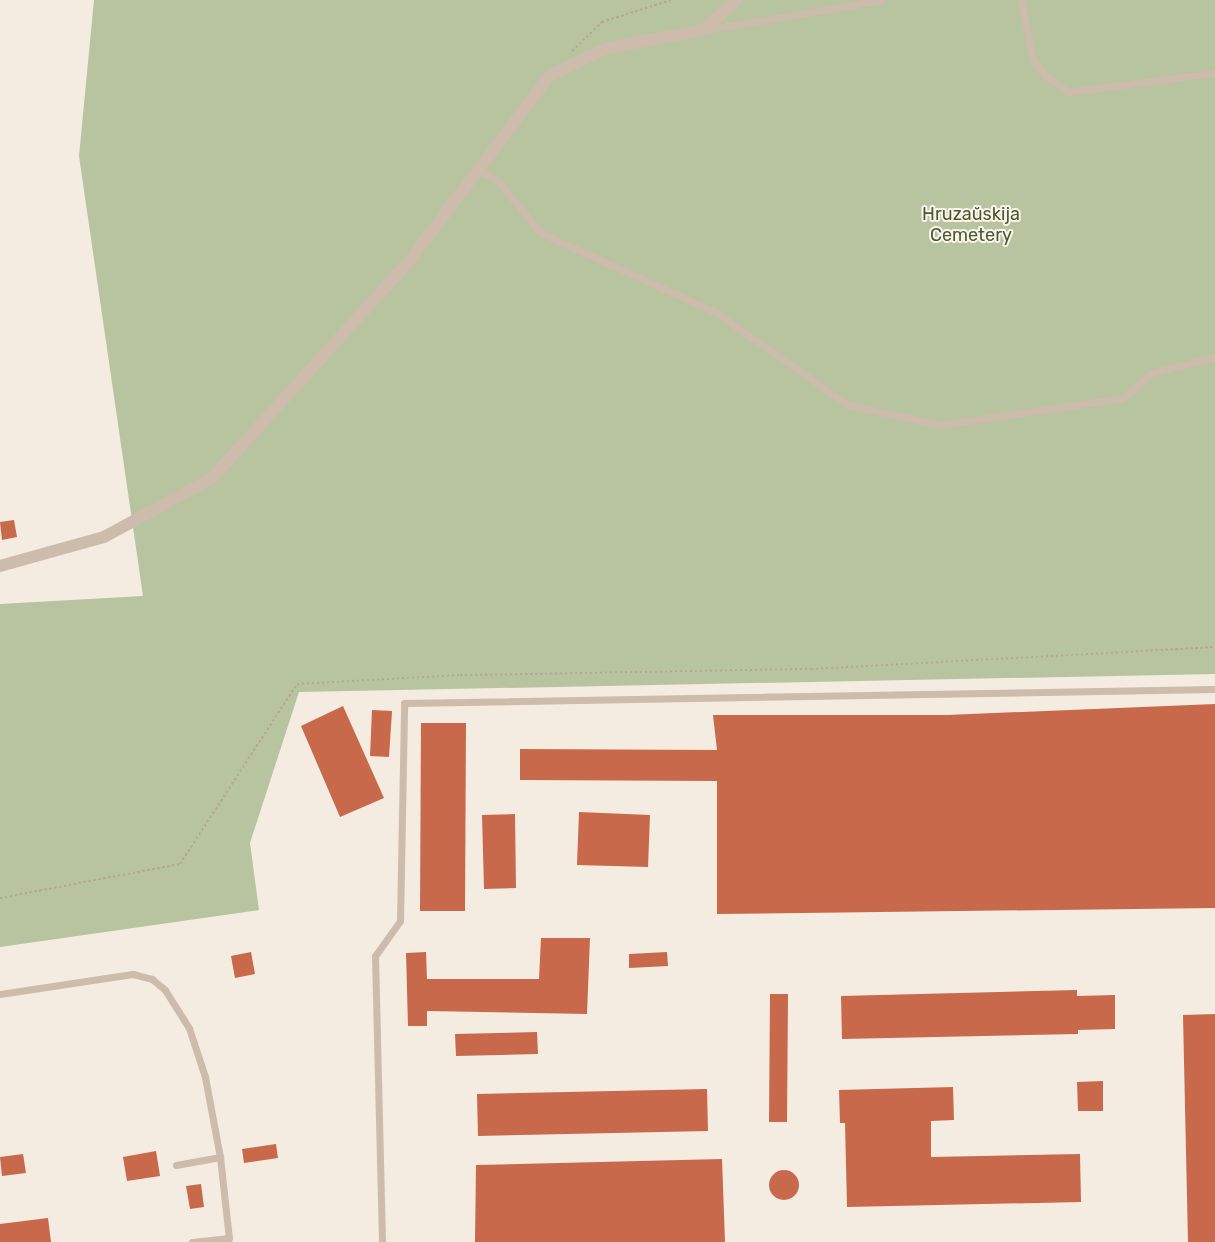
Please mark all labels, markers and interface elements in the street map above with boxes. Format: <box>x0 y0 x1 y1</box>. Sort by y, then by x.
park label: Hruzaŭskija Cemetery <box>922 204 1020 246</box>

